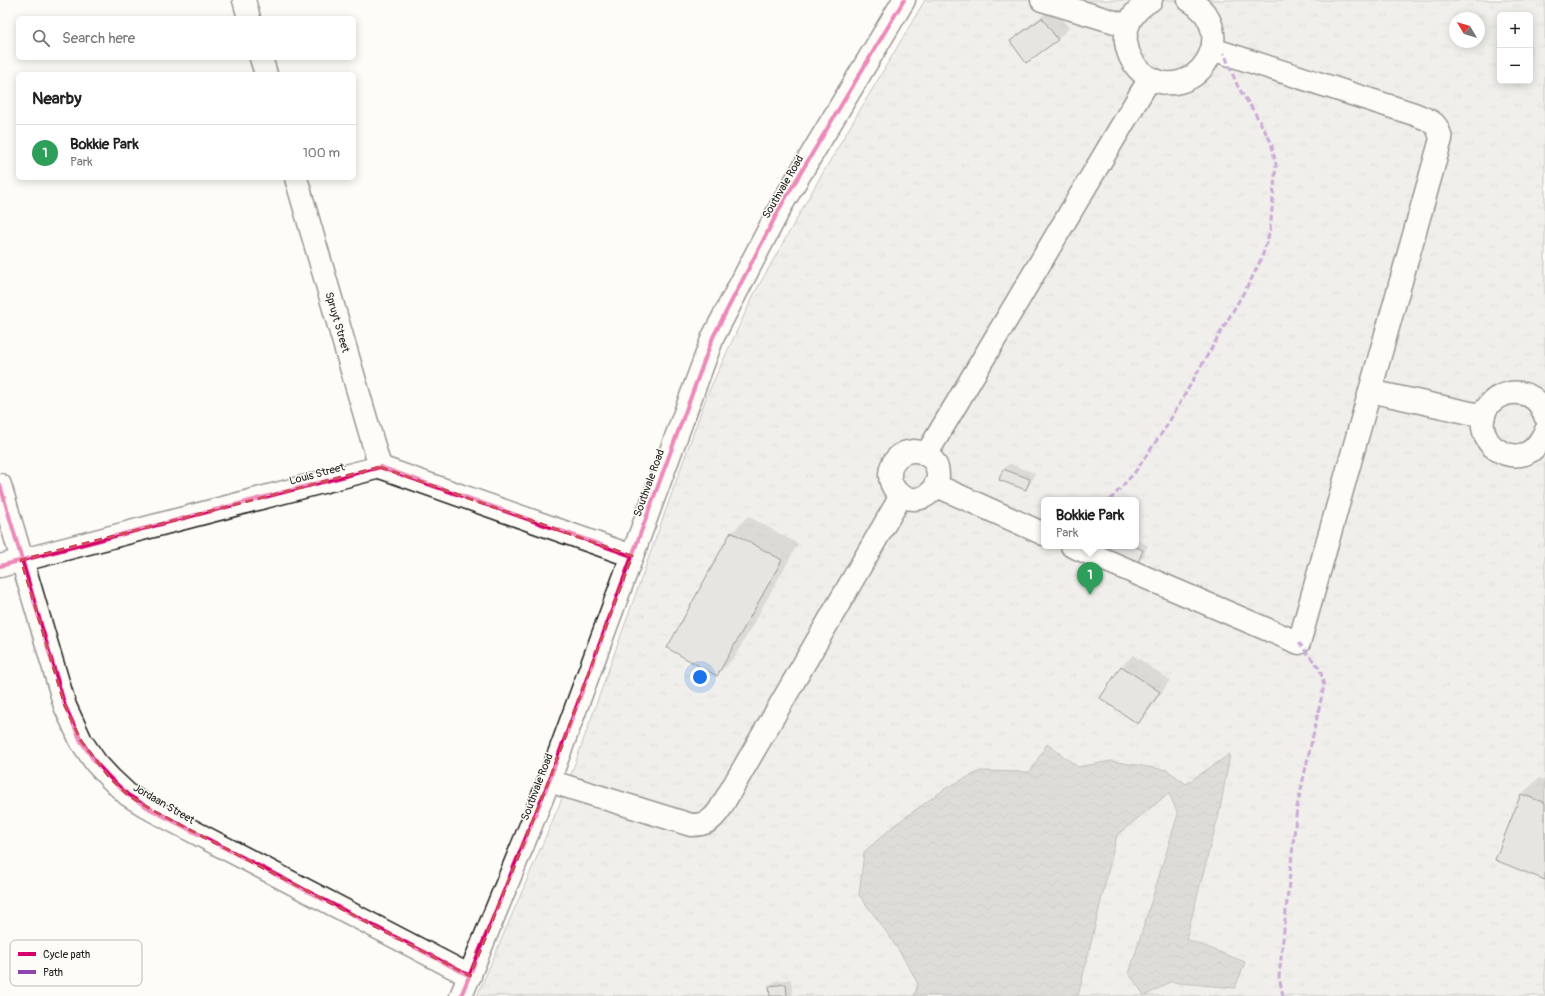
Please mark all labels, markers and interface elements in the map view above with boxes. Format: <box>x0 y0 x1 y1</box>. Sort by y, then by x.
north arrow <box>1449 12 1485 48</box>
map controls <box>1497 12 1533 84</box>
button: + <box>1497 12 1533 48</box>
search box <box>16 16 356 60</box>
icon: search <box>30 27 52 49</box>
text: Search here <box>62 29 135 48</box>
button: − <box>1497 48 1533 84</box>
text: Nearby <box>32 88 81 109</box>
text: Bokkie Park <box>70 135 139 154</box>
text: 1 <box>42 145 48 161</box>
text: 100 m <box>303 145 340 161</box>
street label: Southvale Road <box>760 153 806 221</box>
text: Park <box>70 154 93 170</box>
street label: Spruyt Street <box>323 290 353 354</box>
street label: Southvale Road <box>631 448 667 518</box>
street label: Louis Street <box>288 460 347 488</box>
popup <box>1041 497 1139 549</box>
text: Bokkie Park <box>1056 506 1124 525</box>
text: Park <box>1056 525 1078 541</box>
pin: 1 <box>1077 562 1103 595</box>
your location <box>690 667 710 687</box>
street label: Southvale Road <box>518 752 556 822</box>
street label: Jordaan Street <box>131 781 197 827</box>
legend <box>10 940 142 986</box>
text: Cycle path <box>43 948 90 961</box>
text: Path <box>43 966 63 979</box>

